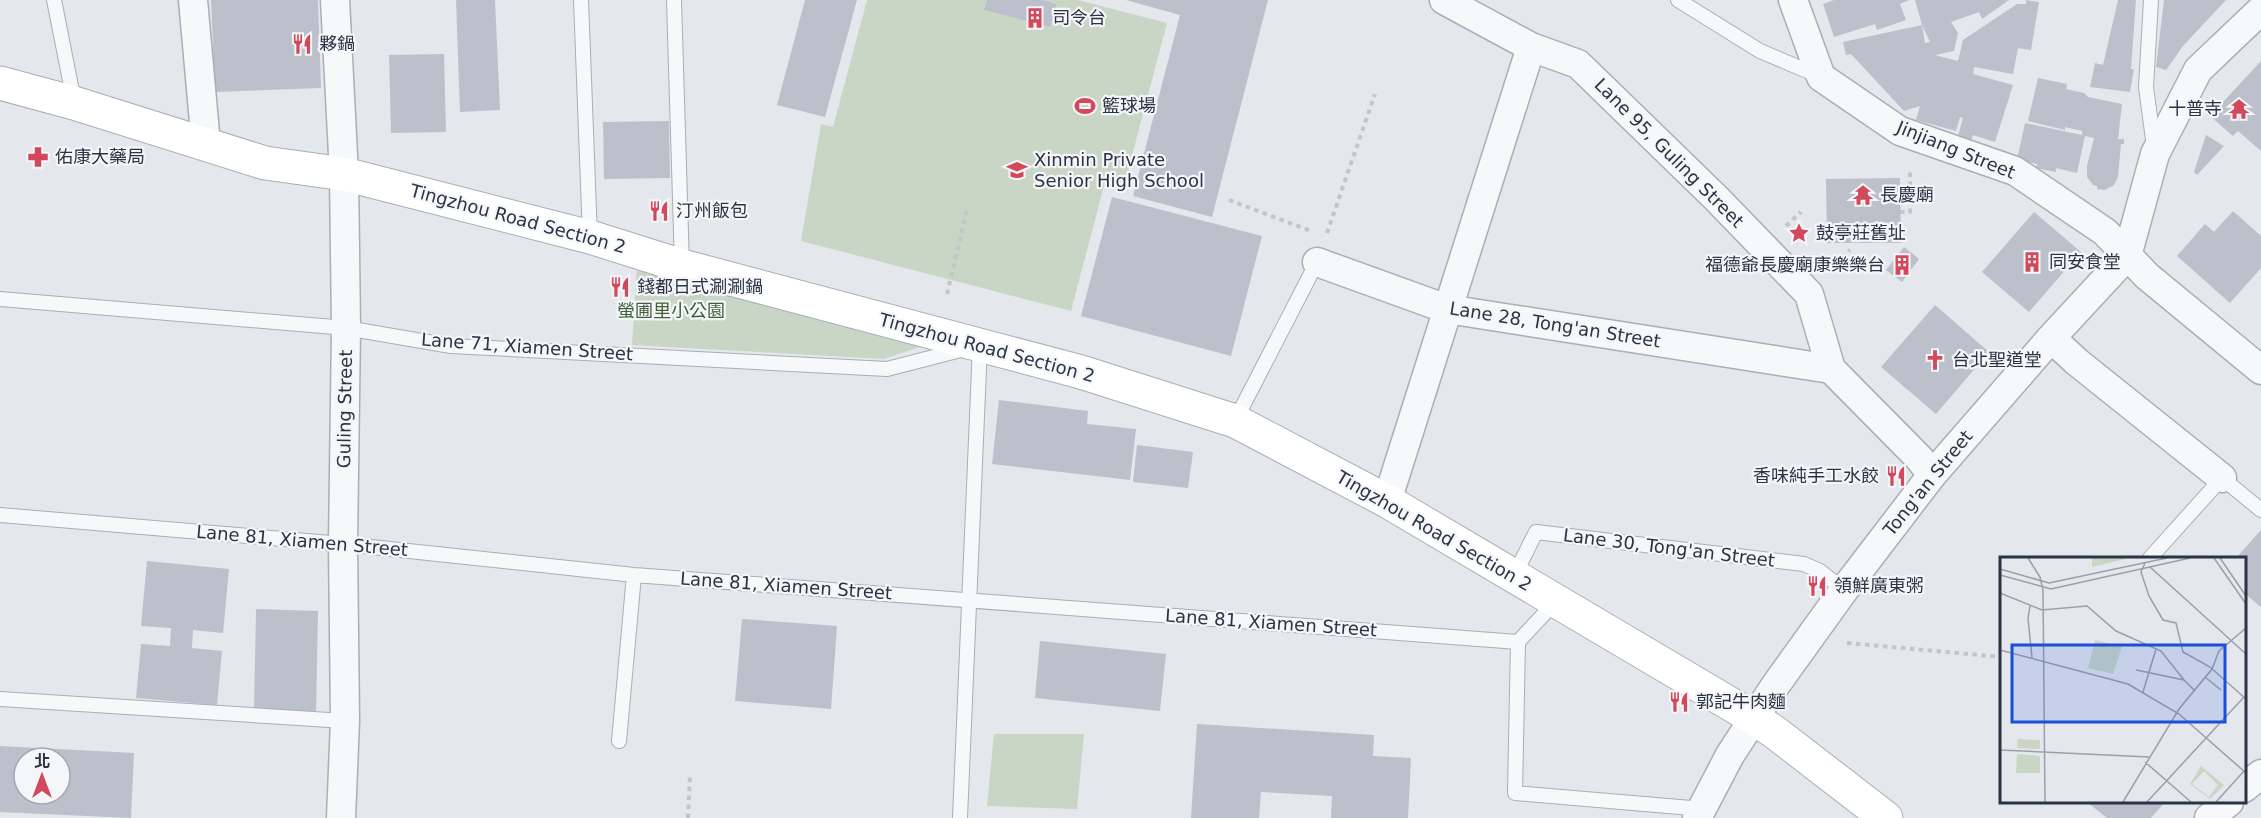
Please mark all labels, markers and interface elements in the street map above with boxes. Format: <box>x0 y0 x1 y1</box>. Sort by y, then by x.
building icon: 司令台 <box>1023 6 1047 30</box>
place label: 司令台 <box>1052 7 1106 28</box>
restaurant icon: 夥鍋 <box>290 32 314 56</box>
place label: 夥鍋 <box>319 33 355 54</box>
street label: Lane 95, Guling Street <box>1590 74 1748 232</box>
sports icon: 籃球場 <box>1073 94 1097 118</box>
place label: 籃球場 <box>1102 95 1156 116</box>
temple icon: 十普寺 <box>2227 97 2251 121</box>
place label: 十普寺 <box>2168 98 2222 119</box>
street label: Jinjiang Street <box>1893 116 2019 183</box>
pharmacy icon: 佑康大藥局 <box>26 145 50 169</box>
place label: 佑康大藥局 <box>55 146 145 167</box>
place label: Xinmin Private Senior High School <box>1034 149 1204 191</box>
school or university icon: Xinmin Private Senior High School <box>1005 158 1029 182</box>
street label: Tingzhou Road Section 2 <box>407 179 628 257</box>
temple icon: 長慶廟 <box>1851 183 1875 207</box>
place label: 長慶廟 <box>1880 184 1934 205</box>
restaurant icon: 汀州飯包 <box>647 199 671 223</box>
place label: 汀州飯包 <box>676 200 748 221</box>
place icon: 鼓亭莊舊址 <box>1787 221 1811 245</box>
place label: 鼓亭莊舊址 <box>1816 222 1906 243</box>
building icon: 同安食堂 <box>2020 250 2044 274</box>
place label: 同安食堂 <box>2049 251 2121 272</box>
building icon: 福德爺長慶廟康樂樂台 <box>1890 253 1914 277</box>
place label: 福德爺長慶廟康樂樂台 <box>1705 254 1885 275</box>
restaurant icon: 錢都日式涮涮鍋 <box>608 275 632 299</box>
place label: 錢都日式涮涮鍋 <box>637 276 763 297</box>
street label: Lane 28, Tong'an Street <box>1448 297 1662 352</box>
park label: 螢圃里小公園 <box>617 300 725 321</box>
street label: Tingzhou Road Section 2 <box>876 308 1097 386</box>
street label: Lane 71, Xiamen Street <box>420 329 634 364</box>
church icon: 台北聖道堂 <box>1923 348 1947 372</box>
place label: 台北聖道堂 <box>1952 349 2042 370</box>
street label: Guling Street <box>333 350 356 468</box>
street label: Tong'an Street <box>1878 426 1977 540</box>
restaurant icon: 香味純手工水餃 <box>1884 464 1908 488</box>
street label: Tingzhou Road Section 2 <box>1332 465 1536 595</box>
place label: 香味純手工水餃 <box>1753 465 1879 486</box>
street label: Lane 81, Xiamen Street <box>195 521 409 560</box>
street label: Lane 30, Tong'an Street <box>1562 524 1776 571</box>
inset map <box>2000 557 2246 803</box>
street label: Lane 81, Xiamen Street <box>679 568 893 603</box>
restaurant icon: 領鮮廣東粥 <box>1805 574 1829 598</box>
place label: 領鮮廣東粥 <box>1834 575 1924 596</box>
street label: Lane 81, Xiamen Street <box>1164 605 1378 640</box>
restaurant icon: 郭記牛肉麵 <box>1667 690 1691 714</box>
place label: 郭記牛肉麵 <box>1696 691 1786 712</box>
north arrow <box>12 746 72 806</box>
text: 北 <box>34 752 50 771</box>

